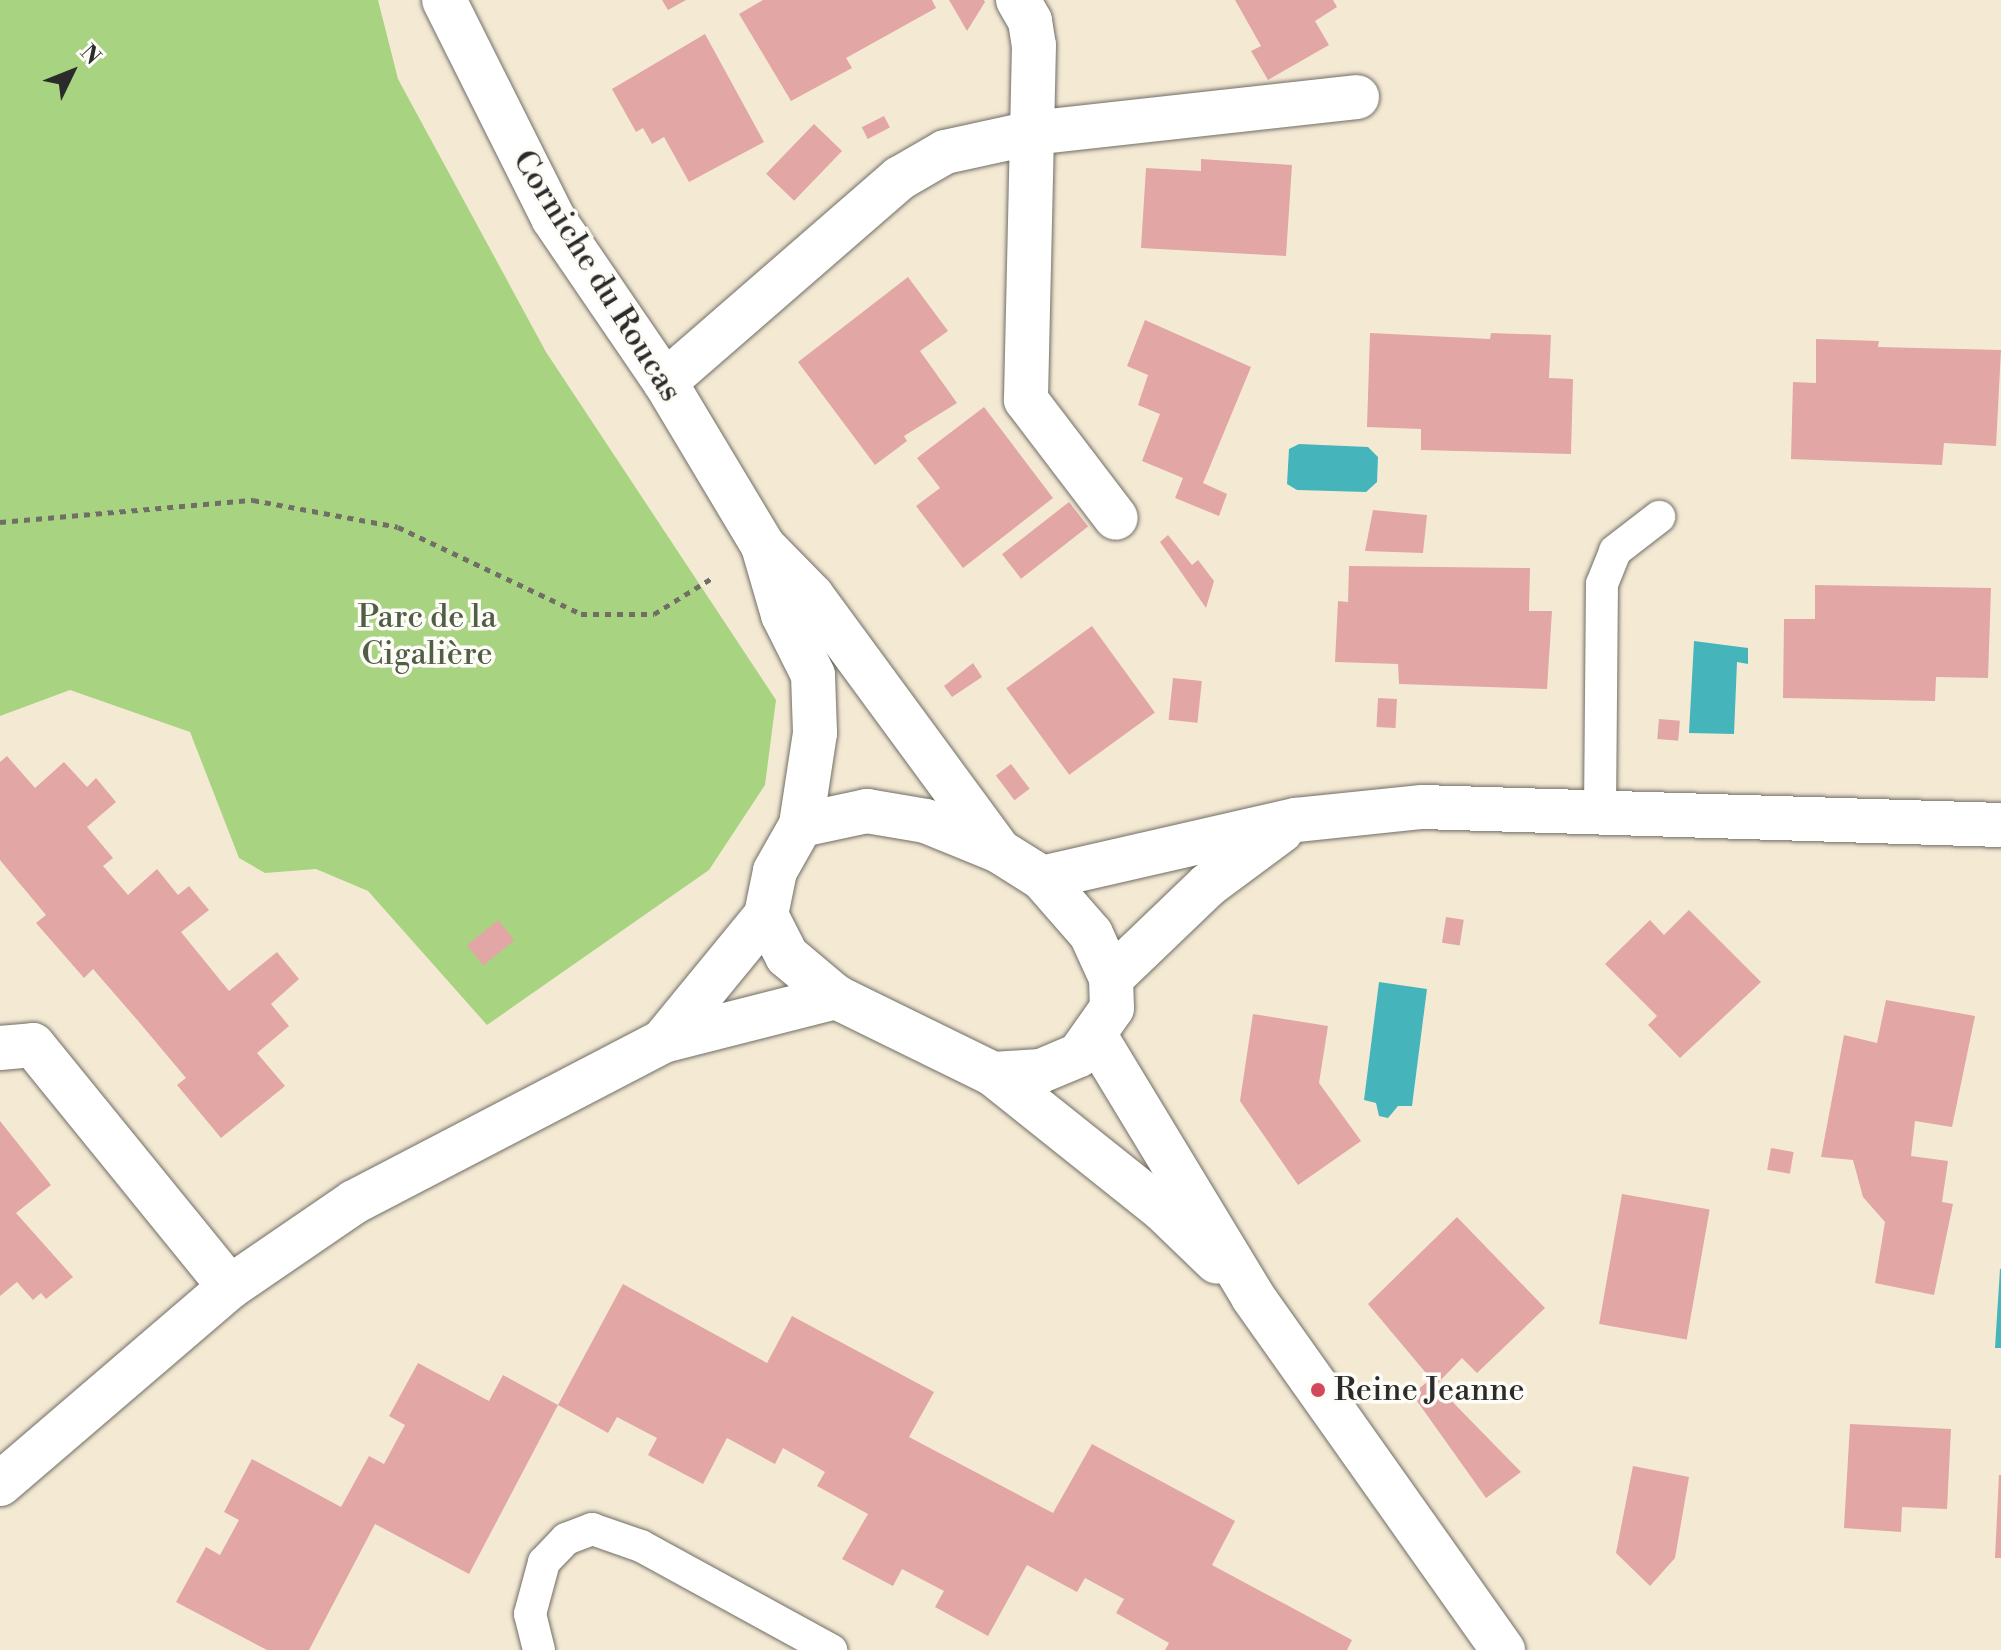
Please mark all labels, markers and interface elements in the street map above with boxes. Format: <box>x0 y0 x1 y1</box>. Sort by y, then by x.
north arrow <box>32 32 112 112</box>
text: N <box>74 40 106 71</box>
street label: Corniche du Roucas <box>504 143 690 409</box>
park label: Parc de la Cigalière <box>357 599 497 674</box>
place label: Reine Jeanne <box>1334 1371 1525 1409</box>
marker: Reine Jeanne <box>1309 1381 1327 1399</box>

